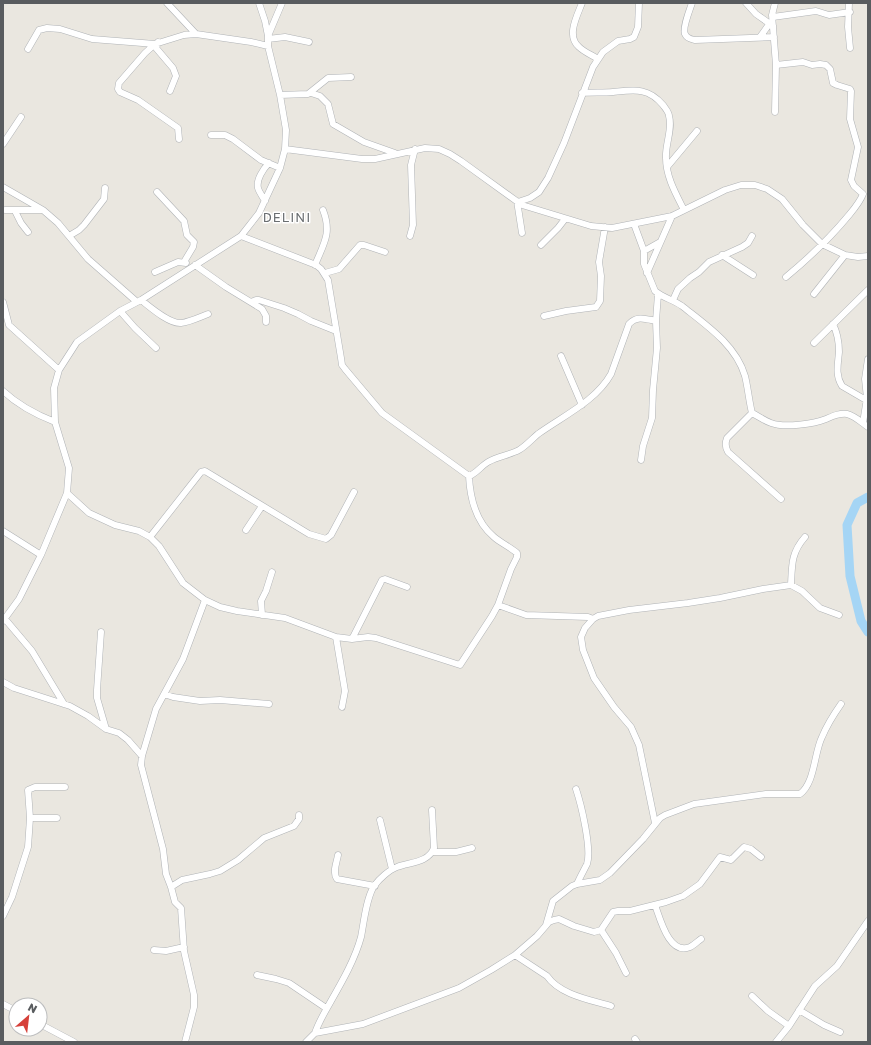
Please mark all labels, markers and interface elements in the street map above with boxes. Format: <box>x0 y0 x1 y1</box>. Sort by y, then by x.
district label: DELINI <box>263 209 311 225</box>
north arrow <box>8 997 48 1037</box>
text: N <box>26 1000 40 1015</box>

